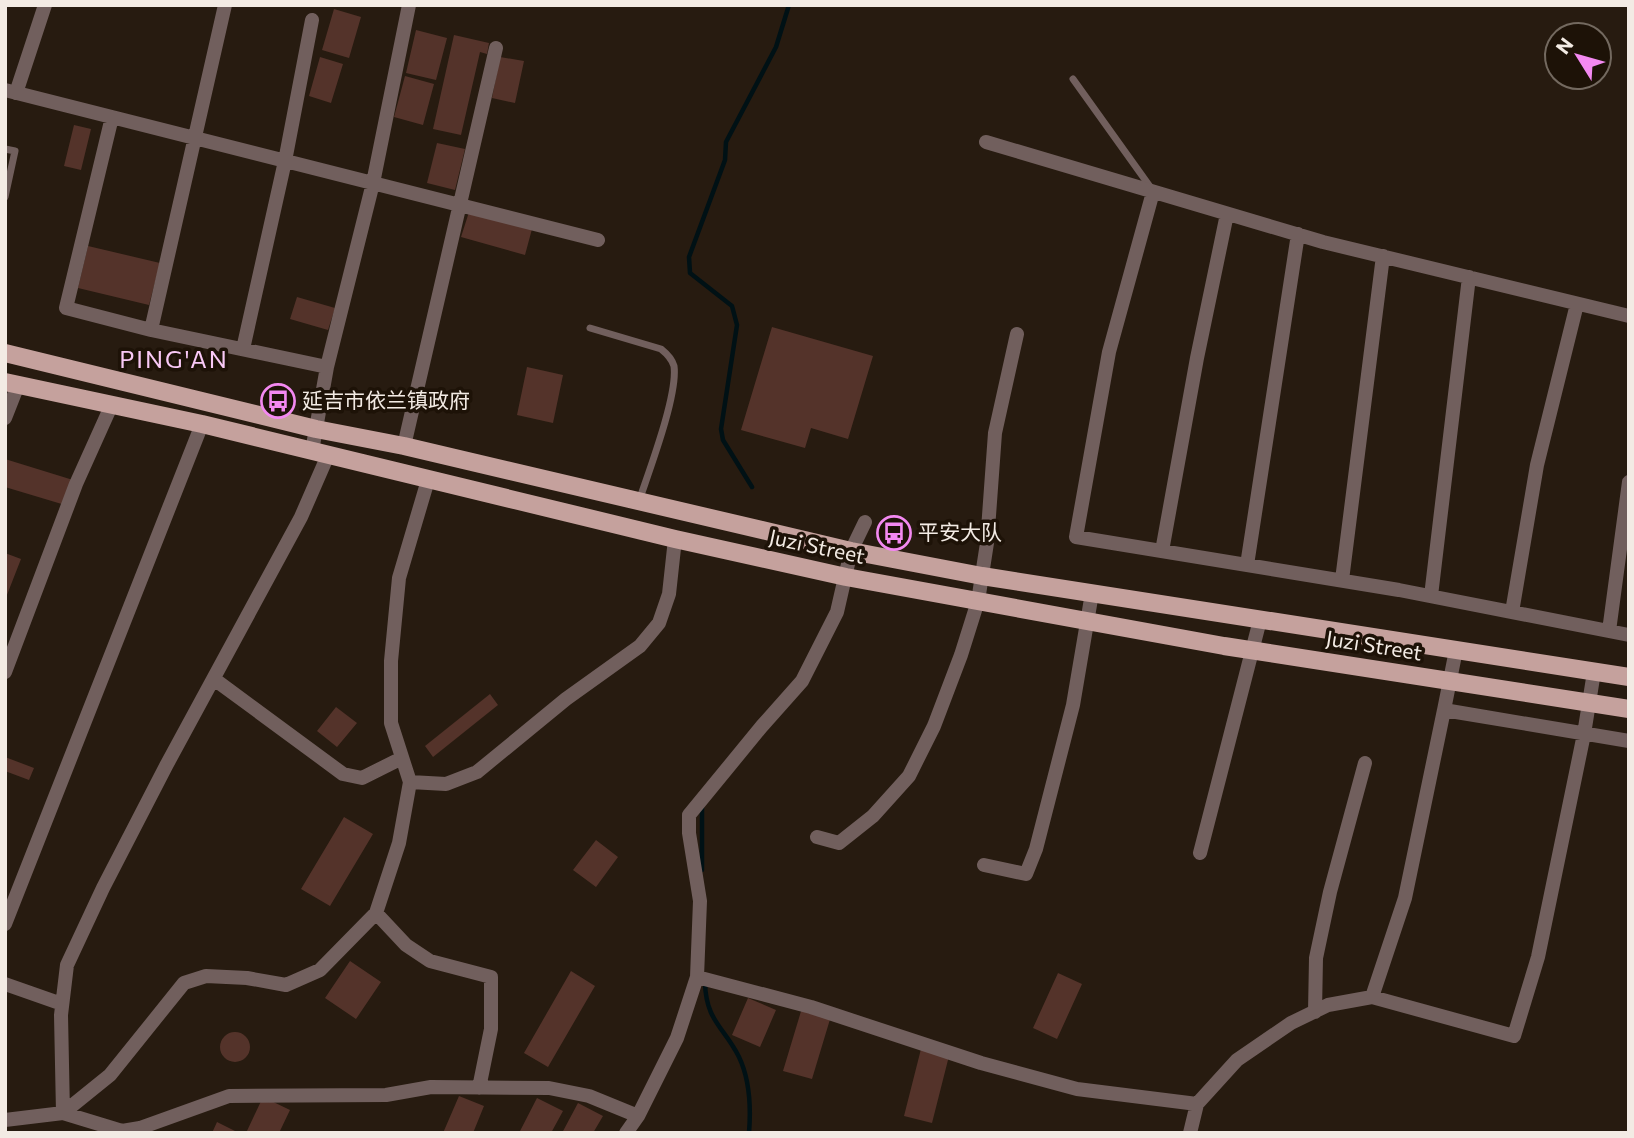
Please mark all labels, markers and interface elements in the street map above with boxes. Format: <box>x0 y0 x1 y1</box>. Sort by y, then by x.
north arrow <box>1543 21 1613 91</box>
text: N <box>1551 33 1578 58</box>
district label: PING'AN <box>119 344 229 373</box>
bus stop icon: 延吉市依兰镇政府 <box>259 382 297 420</box>
place label: 延吉市依兰镇政府 <box>302 387 470 412</box>
bus stop icon: 平安大队 <box>875 514 913 552</box>
place label: 平安大队 <box>918 519 1002 544</box>
street label: Juzi Street <box>767 523 867 568</box>
street label: Juzi Street <box>1324 625 1424 664</box>

